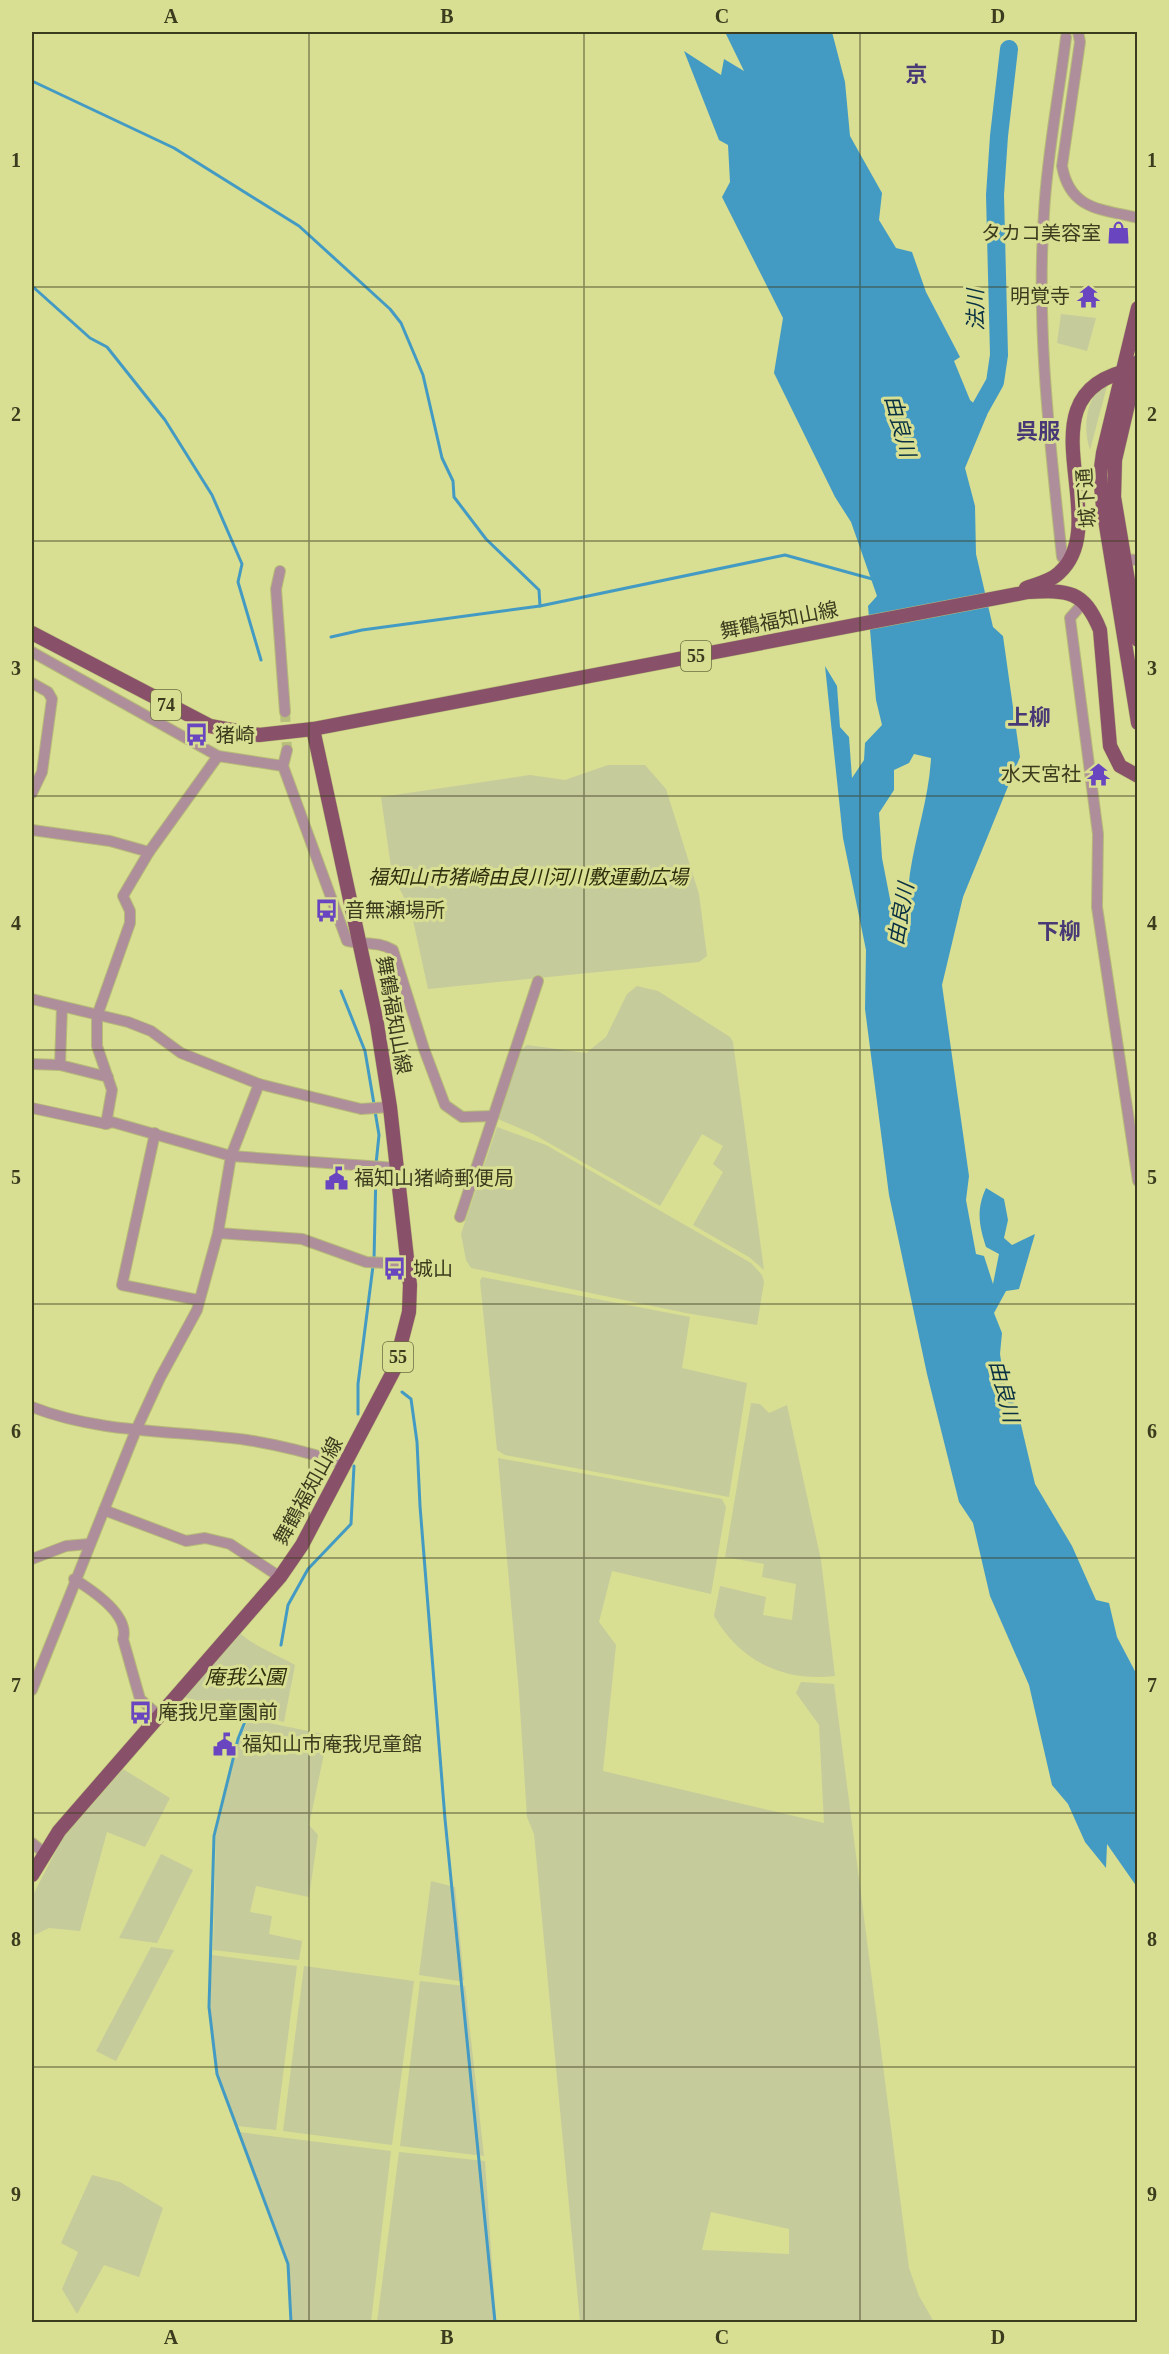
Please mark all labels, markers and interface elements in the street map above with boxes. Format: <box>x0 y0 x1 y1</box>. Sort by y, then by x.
text: A <box>164 5 179 27</box>
text: B <box>440 5 454 27</box>
text: C <box>715 5 729 27</box>
text: D <box>991 5 1005 27</box>
district label: 京 <box>905 62 927 87</box>
text: 1 <box>11 149 21 171</box>
text: 1 <box>1147 149 1157 171</box>
shop icon: タカコ美容室 <box>1106 220 1132 246</box>
place label: タカコ美容室 <box>981 222 1101 244</box>
temple icon: 明覚寺 <box>1075 283 1101 309</box>
place label: 明覚寺 <box>1010 285 1070 307</box>
water label: 法川 <box>964 287 988 331</box>
water label: 由良川 <box>880 392 920 461</box>
text: 2 <box>11 403 21 425</box>
text: 2 <box>1147 403 1157 425</box>
district label: 呉服 <box>1016 419 1060 444</box>
street label: 城下通 <box>1073 467 1099 529</box>
street label: 舞鶴福知山線 <box>718 598 840 642</box>
road number: 55 <box>681 641 711 671</box>
text: 3 <box>11 657 21 679</box>
text: 3 <box>1147 657 1157 679</box>
road number: 74 <box>151 690 181 720</box>
district label: 上柳 <box>1007 705 1051 730</box>
bus stop icon: 猪崎 <box>184 722 210 748</box>
place label: 猪崎 <box>215 724 255 746</box>
temple icon: 水天宮社 <box>1086 761 1112 787</box>
place label: 水天宮社 <box>1001 763 1081 785</box>
park label: 福知山市猪崎由良川河川敷運動広場 <box>368 866 690 888</box>
water label: 由良川 <box>884 879 919 947</box>
bus stop icon: 音無瀬場所 <box>314 897 340 923</box>
place label: 音無瀬場所 <box>345 899 445 921</box>
text: 4 <box>11 912 21 934</box>
text: 4 <box>1147 912 1157 934</box>
district label: 下柳 <box>1037 919 1081 944</box>
street label: 舞鶴福知山線 <box>373 954 415 1076</box>
public building icon: 福知山猪崎郵便局 <box>323 1165 349 1191</box>
text: 5 <box>11 1166 21 1188</box>
text: 5 <box>1147 1166 1157 1188</box>
place label: 福知山猪崎郵便局 <box>354 1167 514 1189</box>
bus stop icon: 城山 <box>382 1256 408 1282</box>
place label: 城山 <box>413 1258 453 1280</box>
road number: 55 <box>383 1342 413 1372</box>
water label: 由良川 <box>985 1358 1024 1426</box>
text: 6 <box>11 1420 21 1442</box>
text: 6 <box>1147 1420 1157 1442</box>
street label: 舞鶴福知山線 <box>269 1433 347 1549</box>
park label: 庵我公園 <box>205 1666 288 1688</box>
text: 7 <box>11 1674 21 1696</box>
text: 7 <box>1147 1674 1157 1696</box>
bus stop icon: 庵我児童園前 <box>127 1699 153 1725</box>
place label: 庵我児童園前 <box>158 1701 278 1723</box>
public building icon: 福知山市庵我児童館 <box>211 1731 237 1757</box>
place label: 福知山市庵我児童館 <box>242 1733 422 1755</box>
text: 8 <box>11 1928 21 1950</box>
text: 8 <box>1147 1928 1157 1950</box>
text: 9 <box>11 2183 21 2205</box>
text: 9 <box>1147 2183 1157 2205</box>
text: A <box>164 2326 179 2348</box>
text: B <box>440 2326 454 2348</box>
text: C <box>715 2326 729 2348</box>
text: D <box>991 2326 1005 2348</box>

